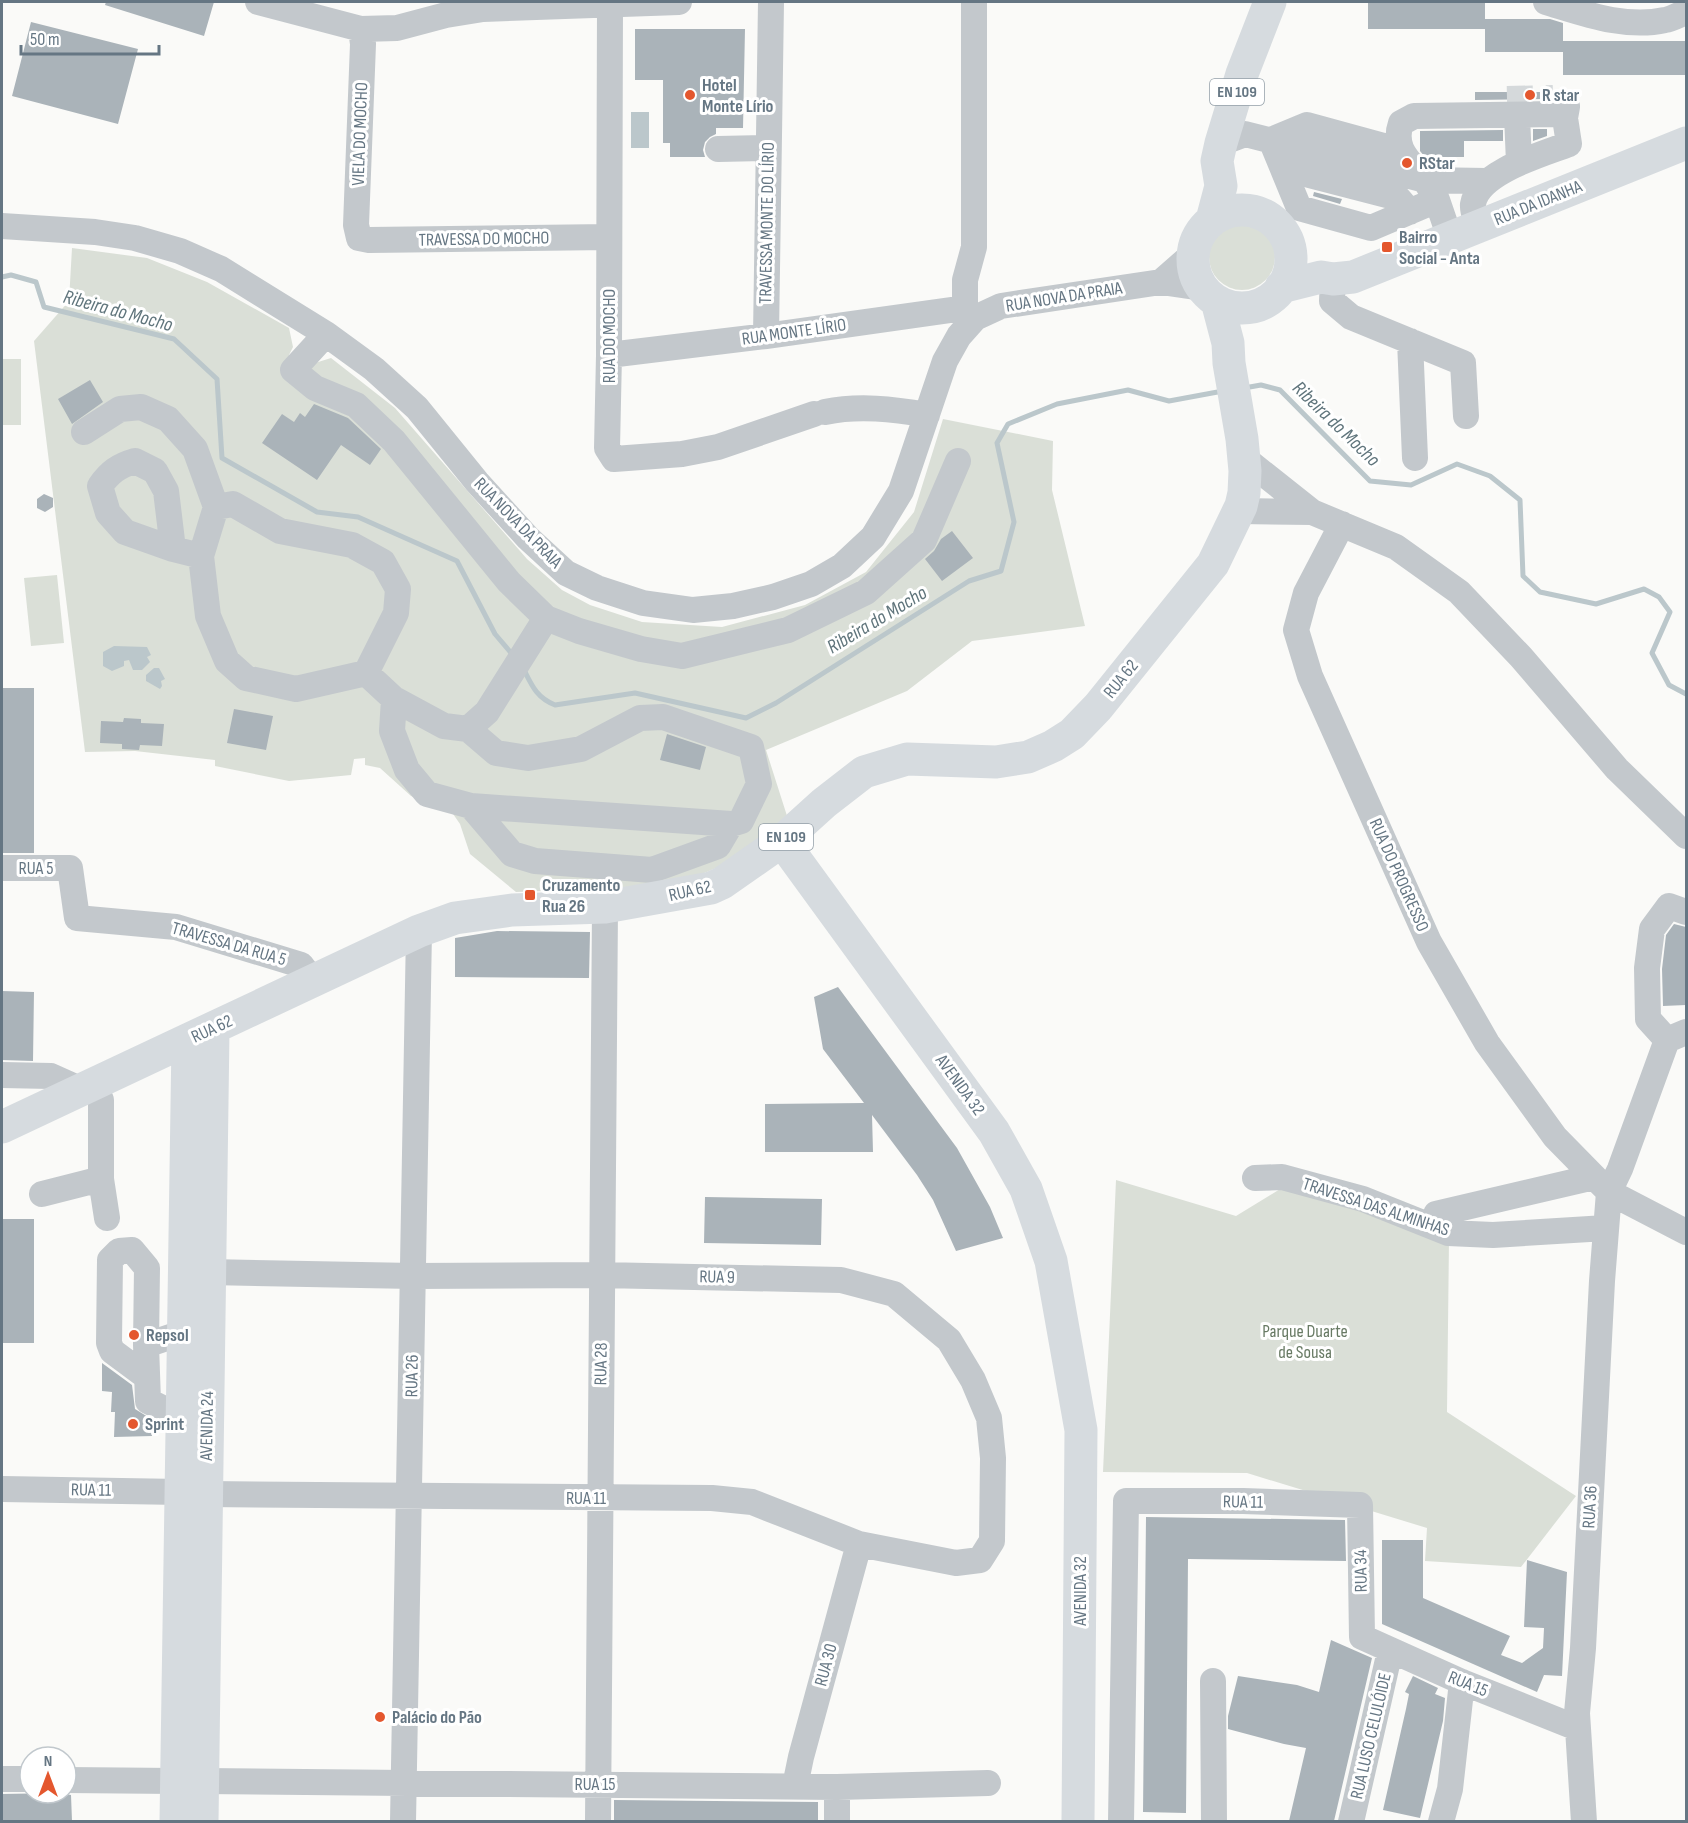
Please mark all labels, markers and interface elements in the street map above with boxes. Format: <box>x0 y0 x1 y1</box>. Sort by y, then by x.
scale bar <box>21 18 159 56</box>
text: 50 m <box>30 29 60 50</box>
place label: Hotel Monte Lírio <box>702 75 774 117</box>
road number: EN 109 <box>1210 79 1264 105</box>
street label: VIELA DO MOCHO <box>348 82 372 186</box>
place label: R star <box>1542 85 1580 106</box>
marker: Hotel Monte Lírio <box>683 88 697 102</box>
marker: R star <box>1523 88 1537 102</box>
street label: TRAVESSA MONTE DO LÍRIO <box>755 142 779 304</box>
place label: RStar <box>1419 153 1455 174</box>
marker: RStar <box>1400 156 1414 170</box>
street label: RUA DA IDANHA <box>1491 176 1585 230</box>
street label: TRAVESSA DO MOCHO <box>418 227 550 251</box>
place label: Bairro Social - Anta <box>1399 227 1480 269</box>
marker: Bairro Social - Anta <box>1380 240 1394 254</box>
street label: RUA NOVA DA PRAIA <box>1004 277 1124 317</box>
water label: Ribeira do Mocho <box>61 285 175 337</box>
street label: RUA DO MOCHO <box>599 289 620 383</box>
street label: RUA MONTE LÍRIO <box>741 314 847 350</box>
water label: Ribeira do Mocho <box>1287 376 1385 472</box>
street label: RUA NOVA DA PRAIA <box>470 473 567 573</box>
water label: Ribeira do Mocho <box>823 581 931 659</box>
street label: RUA 62 <box>1099 656 1143 702</box>
street label: RUA DO PROGRESSO <box>1365 815 1433 935</box>
road number: EN 109 <box>759 824 813 850</box>
street label: RUA 5 <box>19 858 53 879</box>
place label: Cruzamento Rua 26 <box>542 875 620 917</box>
street label: RUA 62 <box>667 876 713 906</box>
marker: Cruzamento Rua 26 <box>523 888 537 902</box>
street label: TRAVESSA DA RUA 5 <box>169 918 289 970</box>
street label: RUA 62 <box>188 1010 236 1048</box>
street label: AVENIDA 32 <box>930 1050 989 1119</box>
street label: TRAVESSA DAS ALMINHAS <box>1300 1173 1452 1241</box>
street label: RUA 9 <box>699 1266 735 1288</box>
park label: Parque Duarte de Sousa <box>1262 1321 1348 1363</box>
place label: Repsol <box>146 1325 189 1346</box>
marker: Repsol <box>127 1328 141 1342</box>
street label: RUA 28 <box>590 1342 612 1386</box>
street label: RUA 26 <box>401 1354 423 1398</box>
street label: AVENIDA 24 <box>196 1391 218 1462</box>
place label: Sprint <box>145 1414 184 1435</box>
marker: Sprint <box>126 1417 140 1431</box>
street label: RUA 11 <box>71 1479 112 1501</box>
street label: RUA 36 <box>1578 1485 1602 1529</box>
street label: RUA 11 <box>566 1488 607 1509</box>
street label: RUA 11 <box>1223 1491 1264 1513</box>
street label: RUA 34 <box>1350 1549 1372 1593</box>
street label: AVENIDA 32 <box>1070 1556 1091 1627</box>
street label: RUA 30 <box>810 1641 842 1689</box>
street label: RUA 15 <box>1445 1667 1491 1701</box>
street label: RUA LUSO CELULÓIDE <box>1346 1671 1396 1801</box>
place label: Palácio do Pão <box>392 1707 482 1728</box>
marker: Palácio do Pão <box>373 1710 387 1724</box>
north arrow <box>18 1745 78 1805</box>
text: N <box>44 1752 52 1771</box>
street label: RUA 15 <box>574 1774 616 1795</box>

